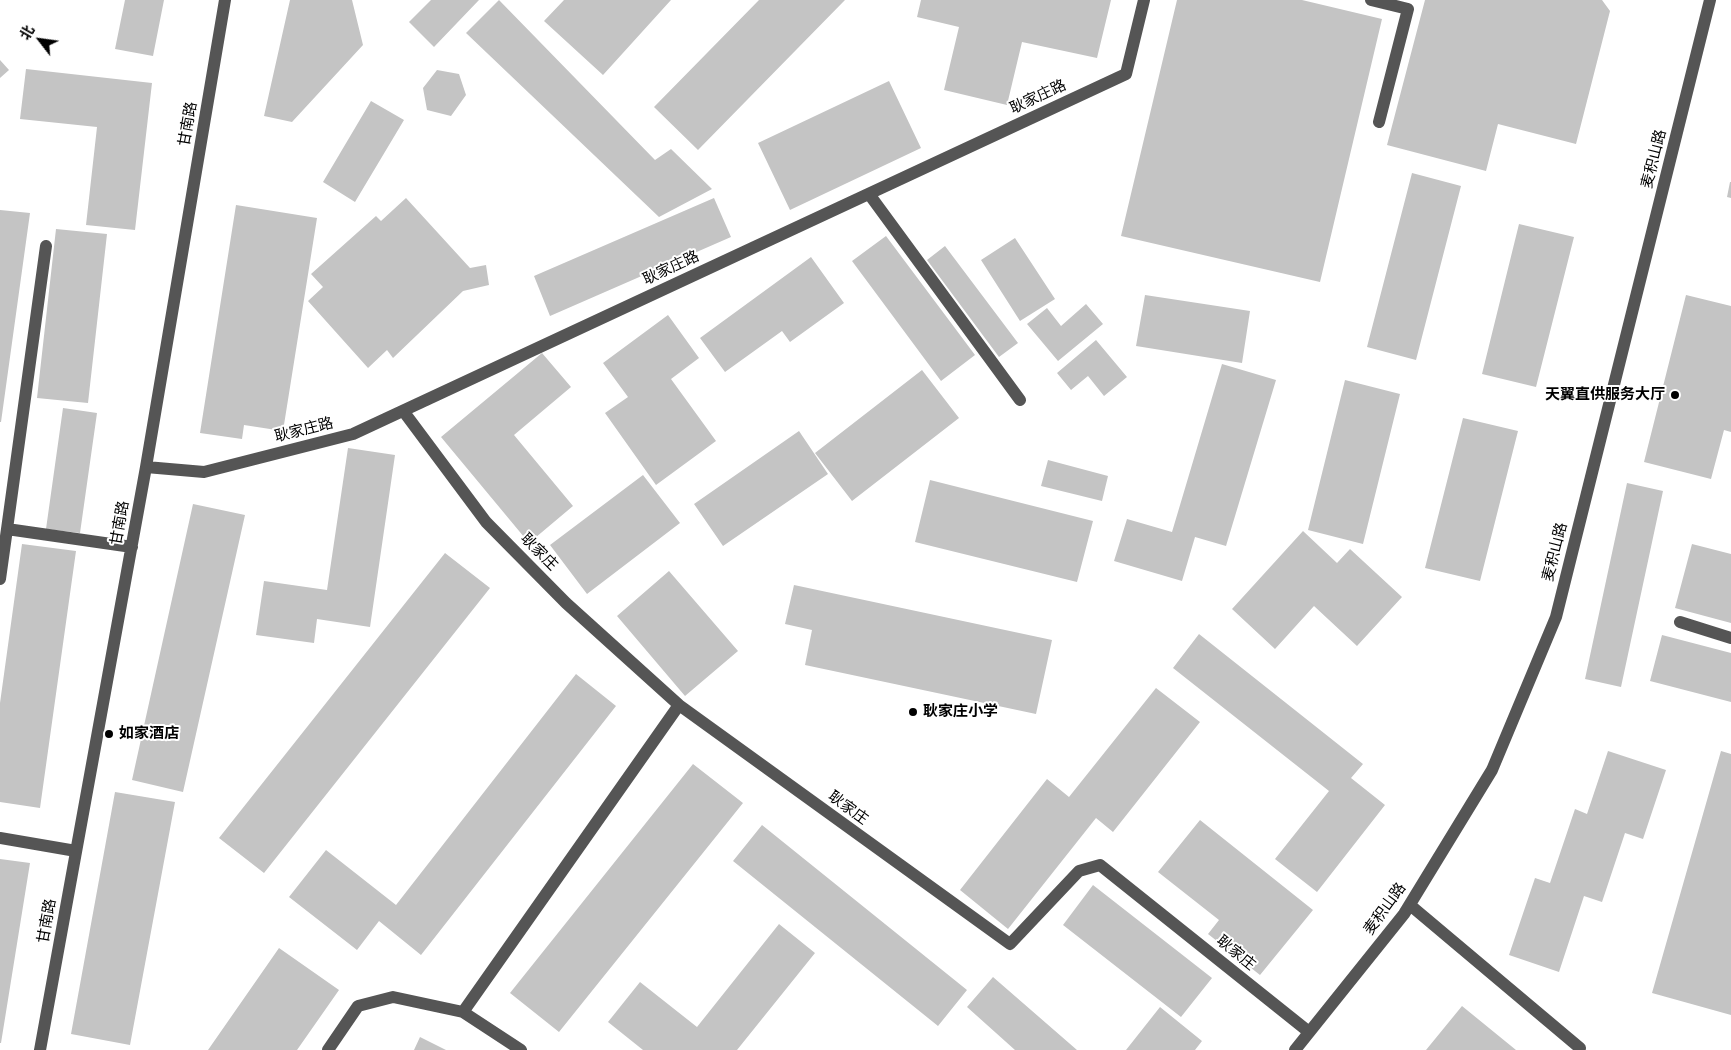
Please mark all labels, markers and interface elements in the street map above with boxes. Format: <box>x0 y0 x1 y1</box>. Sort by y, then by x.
north arrow <box>15 15 65 65</box>
text: 北 <box>17 22 37 43</box>
street label: 耿家庄路 <box>1007 76 1069 118</box>
street label: 甘南路 <box>175 100 201 148</box>
street label: 麦积山路 <box>1638 128 1670 190</box>
street label: 耿家庄路 <box>640 247 702 289</box>
place label: 天翼直供服务大厅 <box>1545 386 1665 404</box>
marker: 天翼直供服务大厅 <box>1669 389 1681 401</box>
street label: 耿家庄路 <box>273 414 335 446</box>
street label: 甘南路 <box>107 499 133 547</box>
street label: 麦积山路 <box>1539 521 1571 583</box>
street label: 耿家庄 <box>517 530 561 574</box>
place label: 耿家庄小学 <box>923 703 998 721</box>
marker: 耿家庄小学 <box>907 706 919 718</box>
place label: 如家酒店 <box>119 725 179 743</box>
marker: 如家酒店 <box>103 728 115 740</box>
street label: 耿家庄 <box>825 787 871 829</box>
street label: 麦积山路 <box>1360 879 1410 939</box>
street label: 甘南路 <box>34 897 60 945</box>
street label: 耿家庄 <box>1213 932 1259 974</box>

